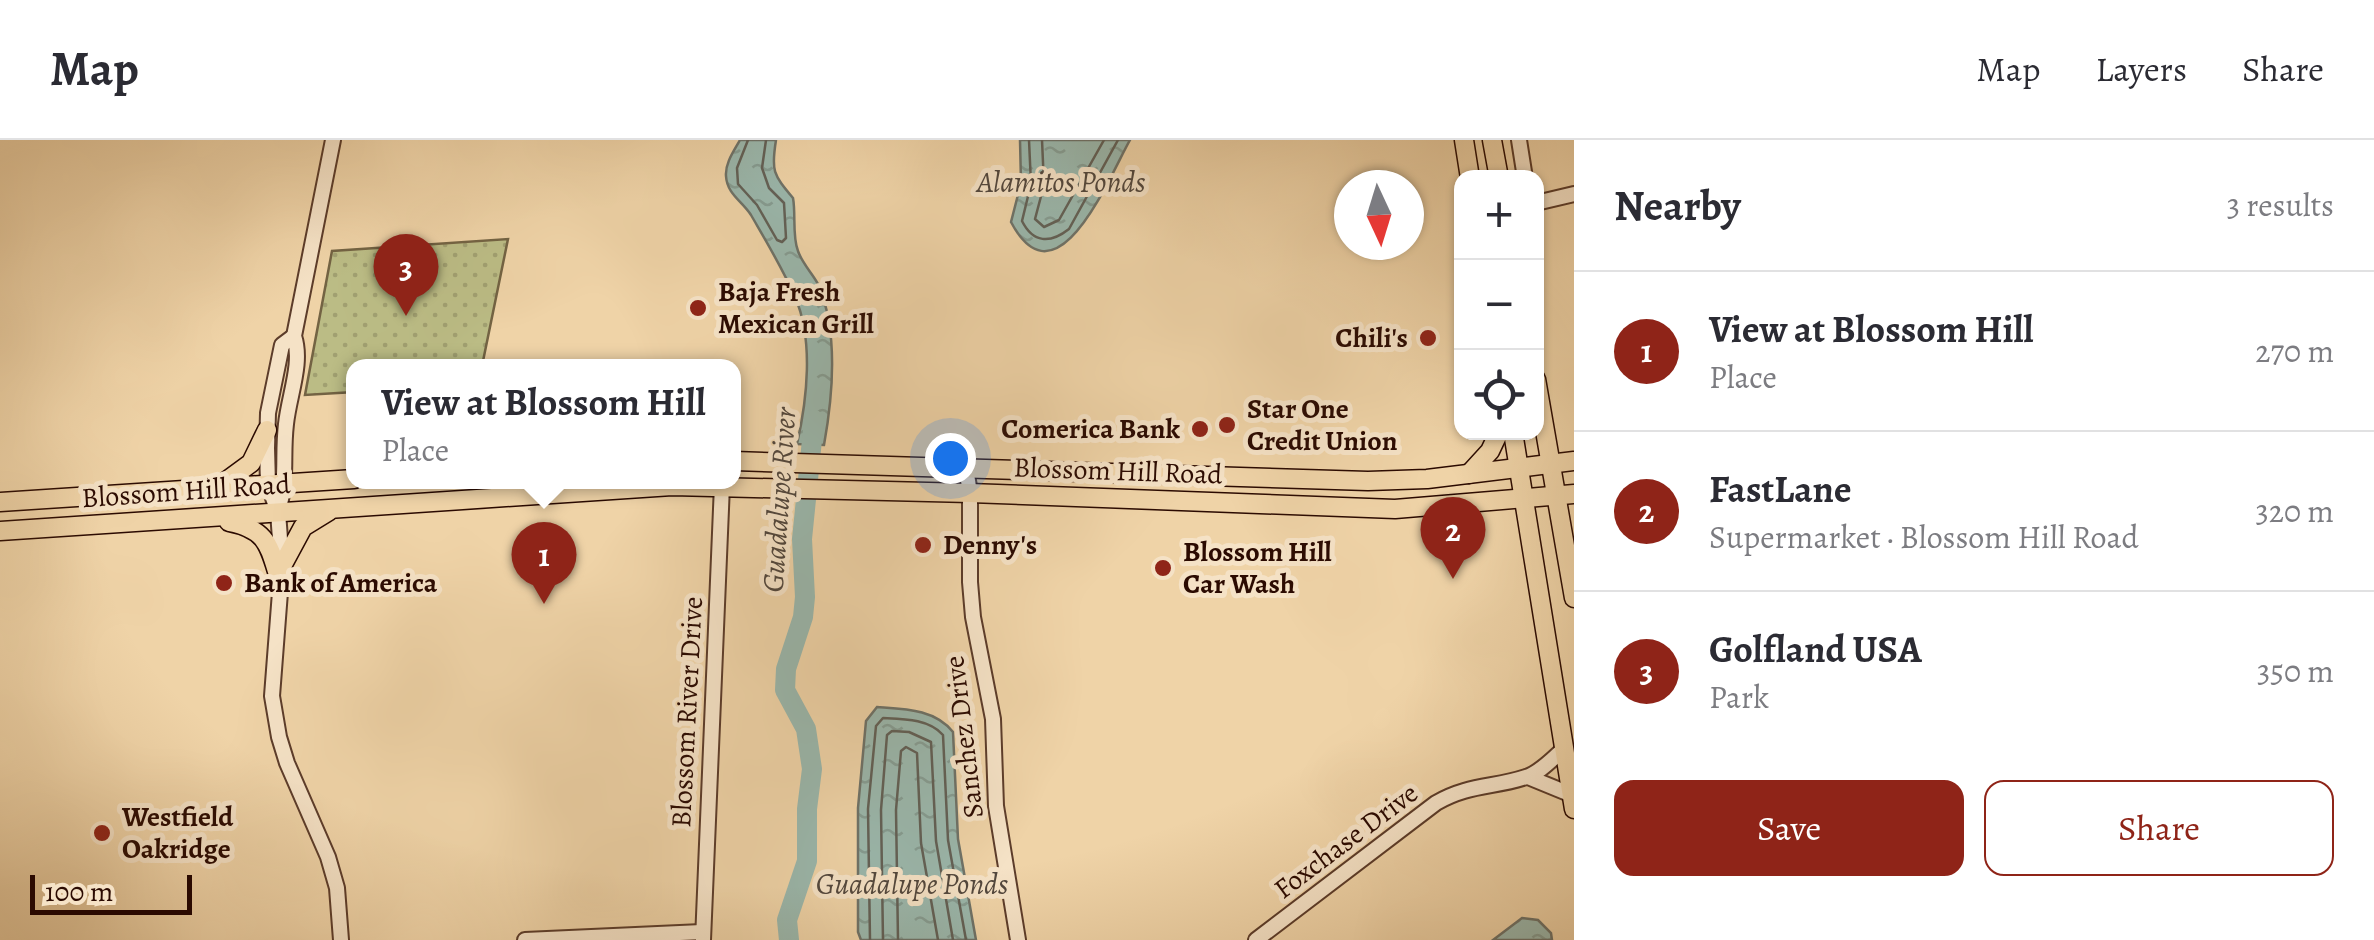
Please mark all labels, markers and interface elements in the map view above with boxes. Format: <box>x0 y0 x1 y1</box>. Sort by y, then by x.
text: Map <box>50 36 139 102</box>
text: Map <box>1976 45 2040 93</box>
text: Layers <box>2095 45 2187 93</box>
text: Share <box>2242 45 2324 93</box>
water label: Alamitos Ponds <box>975 162 1145 202</box>
north arrow <box>1334 170 1424 260</box>
map controls <box>1454 170 1544 440</box>
button: + <box>1454 170 1544 260</box>
text: Nearby <box>1614 177 1741 234</box>
text: 3 results <box>2227 183 2334 227</box>
pin: 3 <box>374 234 438 316</box>
button: − <box>1454 260 1544 350</box>
place label: Baja Fresh Mexican Grill <box>718 273 875 343</box>
marker: Baja Fresh Mexican Grill <box>687 297 709 319</box>
text: View at Blossom Hill <box>1709 303 2033 355</box>
place label: Chili's <box>1335 319 1408 357</box>
marker: Chili's <box>1417 327 1439 349</box>
text: 1 <box>1641 329 1652 373</box>
text: 270 m <box>2255 329 2334 373</box>
button: locate <box>1454 350 1544 440</box>
text: Place <box>1709 355 1777 399</box>
popup <box>346 359 741 489</box>
text: View at Blossom Hill <box>381 376 706 428</box>
place label: Star One Credit Union <box>1247 390 1398 460</box>
water label: Guadalupe River <box>753 405 806 594</box>
place label: Comerica Bank <box>1001 410 1181 448</box>
marker: Star One Credit Union <box>1216 414 1238 436</box>
marker: Comerica Bank <box>1189 418 1211 440</box>
text: Place <box>381 428 449 472</box>
your location <box>925 433 976 484</box>
street label: Blossom Hill Road <box>1013 448 1224 494</box>
text: FastLane <box>1709 463 1851 515</box>
street label: Blossom Hill Road <box>80 465 293 517</box>
text: 2 <box>1639 489 1654 533</box>
text: 320 m <box>2255 489 2334 533</box>
pin: 2 <box>1420 496 1486 579</box>
text: Supermarket · Blossom Hill Road <box>1709 515 2139 559</box>
pin: 1 <box>512 522 576 604</box>
place label: Denny's <box>943 526 1037 564</box>
place label: Blossom Hill Car Wash <box>1183 533 1332 603</box>
marker: Denny's <box>912 534 934 556</box>
marker: Blossom Hill Car Wash <box>1152 557 1174 579</box>
place label: Bank of America <box>244 564 438 602</box>
marker: Bank of America <box>213 572 235 594</box>
street label: Blossom River Drive <box>662 596 712 828</box>
text: Golfland USA <box>1709 623 1922 675</box>
text: 3 <box>1640 649 1653 693</box>
text: 350 m <box>2257 649 2334 693</box>
street label: Sanchez Drive <box>935 654 993 820</box>
text: Park <box>1709 675 1769 719</box>
street label: Foxchase Drive <box>1266 774 1426 908</box>
button: Save <box>1614 780 1964 876</box>
button: Share <box>1984 780 2334 876</box>
place label: Westfield Oakridge <box>121 798 234 868</box>
marker: Westfield Oakridge <box>91 822 113 844</box>
water label: Guadalupe Ponds <box>816 864 1008 904</box>
scale bar <box>30 870 192 914</box>
text: 100 m <box>45 873 113 911</box>

